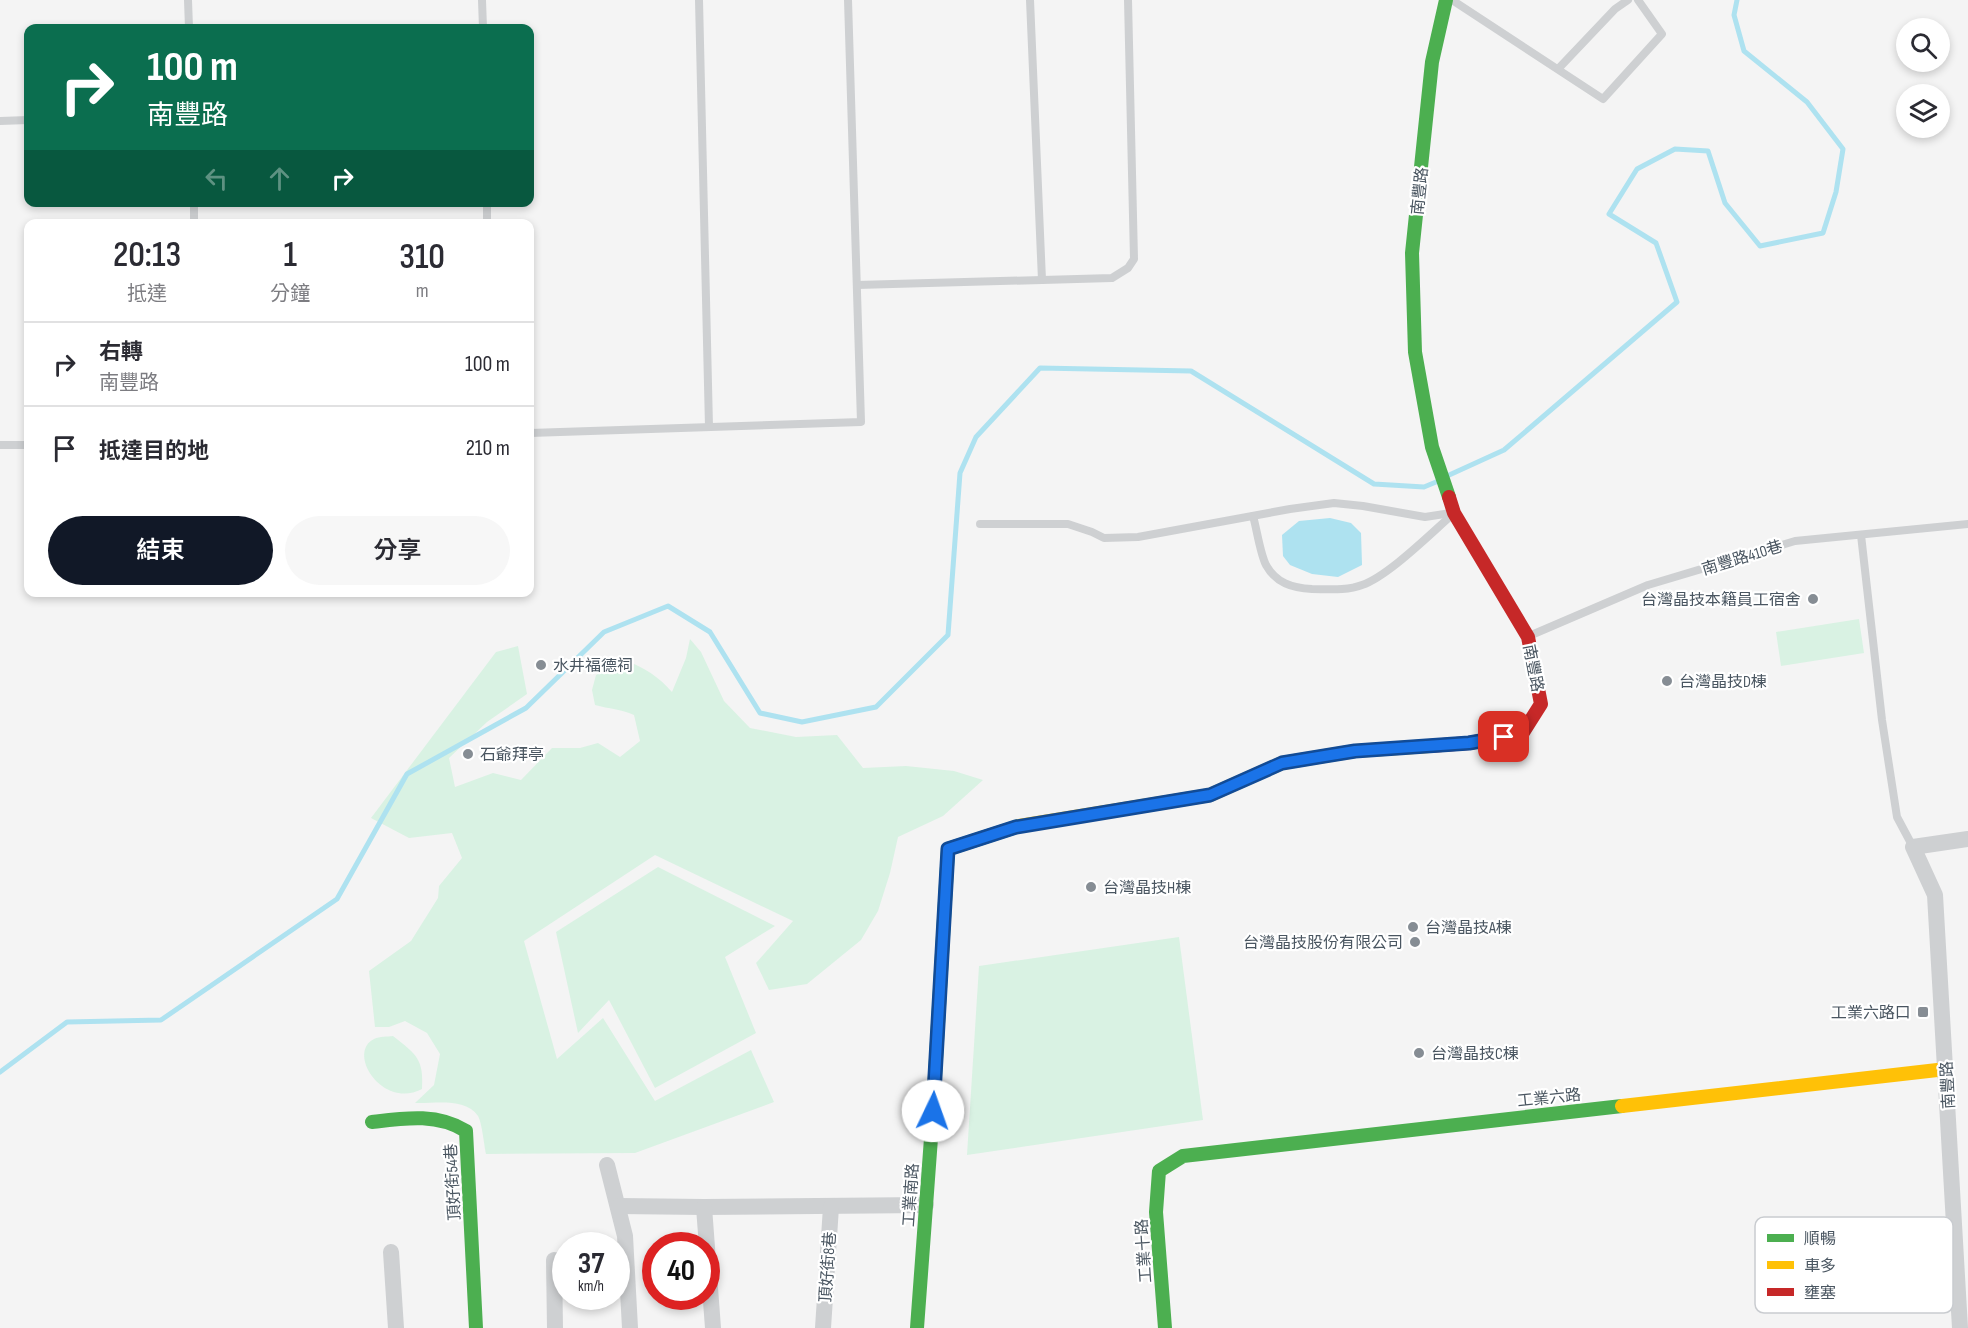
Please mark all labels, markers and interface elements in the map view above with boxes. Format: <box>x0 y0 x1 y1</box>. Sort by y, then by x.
map controls <box>1896 18 1950 138</box>
button: search <box>1896 18 1950 72</box>
text: 100 m <box>147 42 238 93</box>
icon: right <box>48 48 126 126</box>
button: layers <box>1896 84 1950 138</box>
text: 南豐路 <box>147 100 228 132</box>
icon: left <box>200 162 233 195</box>
icon: ahead <box>263 162 296 195</box>
icon: right <box>326 162 359 195</box>
street label: 南豐路 <box>1409 166 1432 216</box>
text: 20:13 <box>113 234 181 277</box>
text: 1 <box>284 234 297 277</box>
text: 310 <box>399 236 445 279</box>
text: m <box>416 279 429 303</box>
text: 抵達 <box>127 282 167 306</box>
text: 分鐘 <box>270 282 310 306</box>
text: 右轉 <box>99 339 143 366</box>
icon: right <box>48 348 81 381</box>
text: 100 m <box>465 351 510 378</box>
text: 南豐路 <box>99 371 159 395</box>
icon: arrive <box>48 432 81 465</box>
text: 210 m <box>466 435 510 462</box>
text: 抵達目的地 <box>99 438 209 465</box>
button: 結束 <box>48 516 273 585</box>
button: 分享 <box>285 516 510 585</box>
street label: 南豐路410巷 <box>1700 537 1785 580</box>
place label: 台灣晶技本籍員工宿舍 <box>1641 590 1801 610</box>
marker: 台灣晶技本籍員工宿舍 <box>1806 592 1820 606</box>
street label: 南豐路 <box>1519 643 1546 694</box>
place label: 水井福德祠 <box>553 657 633 676</box>
marker: 水井福德祠 <box>534 658 548 672</box>
place label: 台灣晶技D棟 <box>1679 673 1767 692</box>
marker: 台灣晶技D棟 <box>1660 674 1674 688</box>
pin <box>1478 711 1529 762</box>
icon: arrive <box>1487 720 1520 753</box>
place label: 石爺拜亭 <box>480 746 544 765</box>
marker: 石爺拜亭 <box>461 747 475 761</box>
place label: 台灣晶技H棟 <box>1103 879 1191 898</box>
marker: 台灣晶技H棟 <box>1084 880 1098 894</box>
place label: 台灣晶技A棟 <box>1425 919 1512 938</box>
marker: 台灣晶技A棟 <box>1406 920 1420 934</box>
place label: 台灣晶技股份有限公司 <box>1243 934 1403 953</box>
marker: 台灣晶技股份有限公司 <box>1408 935 1422 949</box>
place label: 工業六路口 <box>1831 1004 1911 1023</box>
marker: 工業六路口 <box>1916 1005 1930 1019</box>
place label: 台灣晶技C棟 <box>1431 1045 1519 1064</box>
marker: 台灣晶技C棟 <box>1412 1046 1426 1060</box>
street label: 南豐路 <box>1938 1060 1959 1109</box>
position arrow <box>901 1079 965 1143</box>
street label: 工業六路 <box>1516 1086 1582 1111</box>
street label: 頂好街54巷 <box>442 1143 465 1221</box>
street label: 工業南路 <box>900 1163 923 1228</box>
legend <box>1755 1217 1953 1313</box>
street label: 工業十路 <box>1133 1218 1156 1283</box>
text: 順暢 <box>1804 1230 1836 1249</box>
street label: 頂好街8巷 <box>817 1231 840 1303</box>
speed limit sign: 40 <box>642 1232 720 1310</box>
text: 37 <box>578 1246 604 1282</box>
text: 車多 <box>1804 1257 1836 1276</box>
text: km/h <box>578 1277 604 1296</box>
text: 壅塞 <box>1804 1284 1836 1303</box>

